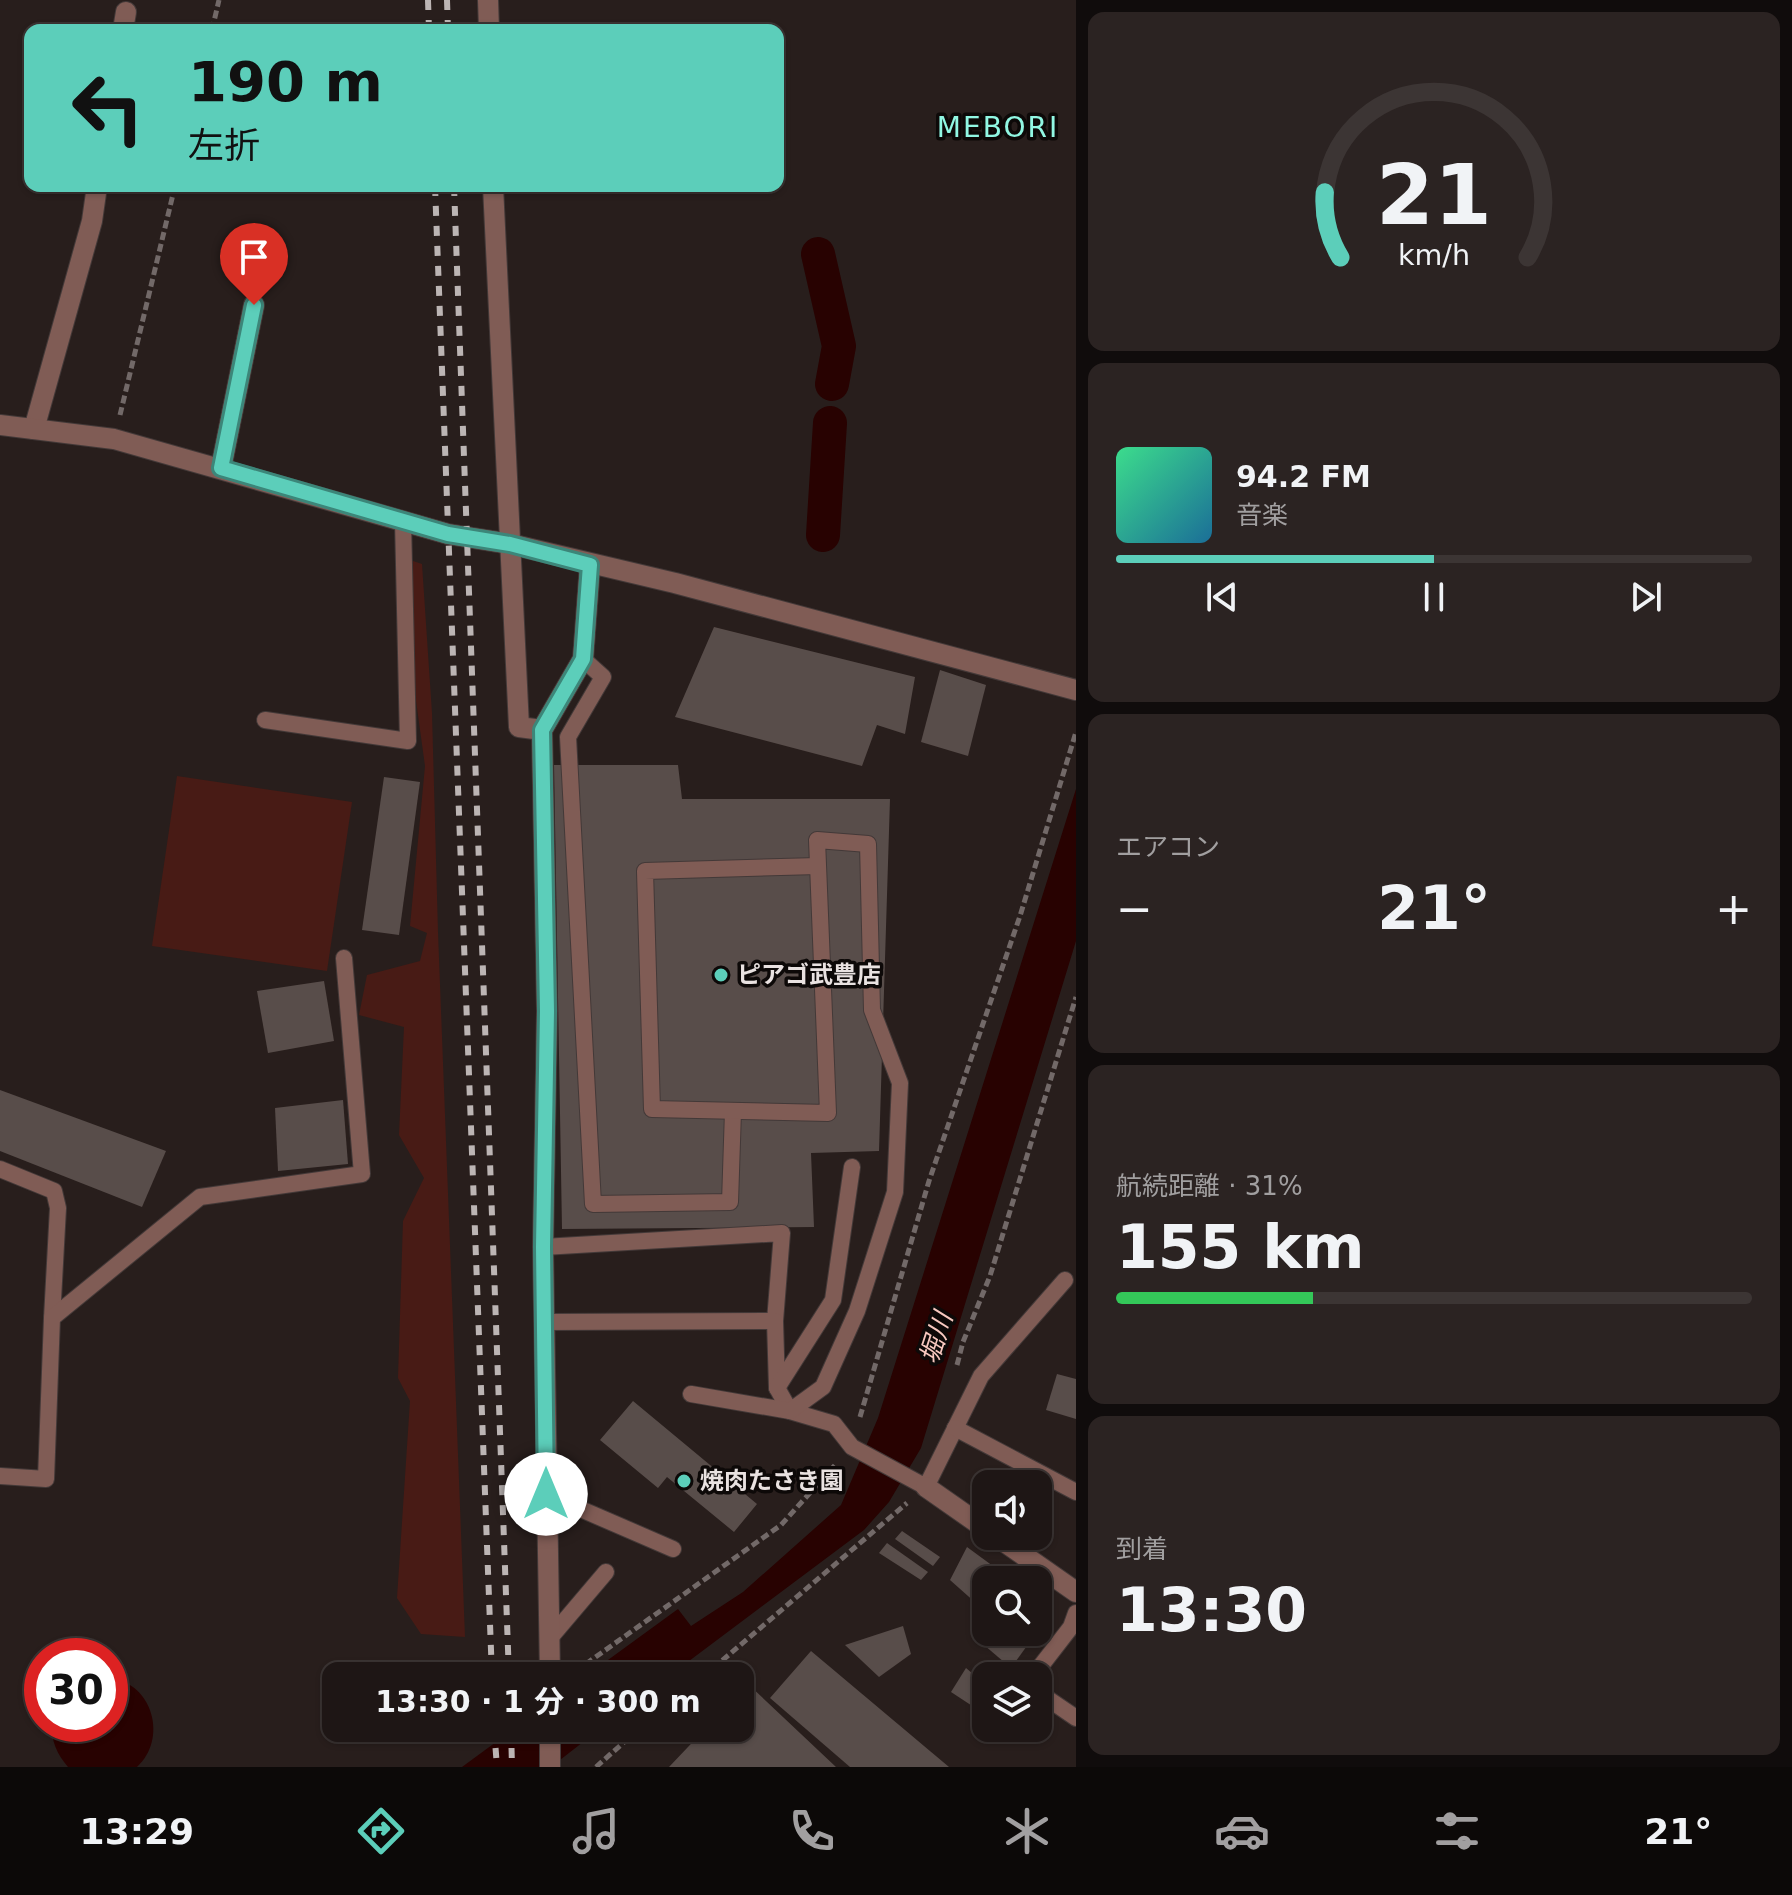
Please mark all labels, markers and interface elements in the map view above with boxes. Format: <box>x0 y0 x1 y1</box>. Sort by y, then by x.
text: 190 m <box>188 49 383 114</box>
icon: left <box>56 56 160 160</box>
district label: MEBORI <box>937 111 1059 144</box>
text: 左折 <box>188 125 260 166</box>
text: 21 <box>1376 146 1492 243</box>
pin <box>220 223 288 305</box>
icon: arrive <box>232 235 276 279</box>
text: km/h <box>1398 238 1470 272</box>
text: 94.2 FM <box>1236 459 1371 494</box>
text: 音楽 <box>1236 500 1288 530</box>
icon: previous <box>1200 575 1244 619</box>
icon: pause <box>1412 575 1456 619</box>
icon: next <box>1624 575 1668 619</box>
text: エアコン <box>1116 832 1220 862</box>
text: 21° <box>1377 873 1491 943</box>
text: − <box>1116 883 1153 934</box>
text: + <box>1715 883 1752 934</box>
place label: ピアゴ武豊店 <box>737 961 881 989</box>
marker: ピアゴ武豊店 <box>712 966 730 984</box>
text: 航続距離 · 31% <box>1116 1171 1303 1201</box>
text: 155 km <box>1116 1212 1365 1282</box>
water label: 堀川 <box>914 1306 959 1367</box>
position arrow <box>504 1452 588 1536</box>
place label: 焼肉たさき園 <box>700 1467 844 1495</box>
map controls <box>972 1470 1052 1742</box>
button: sound <box>972 1470 1052 1550</box>
marker: 焼肉たさき園 <box>675 1472 693 1490</box>
text: 到着 <box>1116 1534 1168 1564</box>
button: search <box>972 1566 1052 1646</box>
text: 13:30 <box>1116 1575 1307 1645</box>
speed limit sign: 30 <box>24 1638 128 1742</box>
button: layers <box>972 1662 1052 1742</box>
text: 13:30 · 1 分 · 300 m <box>375 1684 701 1719</box>
icon: directions <box>353 1803 409 1859</box>
icon: music <box>568 1803 624 1859</box>
icon: phone <box>784 1803 840 1859</box>
icon: climate <box>999 1803 1055 1859</box>
icon: car <box>1214 1803 1270 1859</box>
icon: filters <box>1429 1803 1485 1859</box>
text: 13:29 <box>80 1811 194 1852</box>
text: 21° <box>1644 1811 1712 1852</box>

